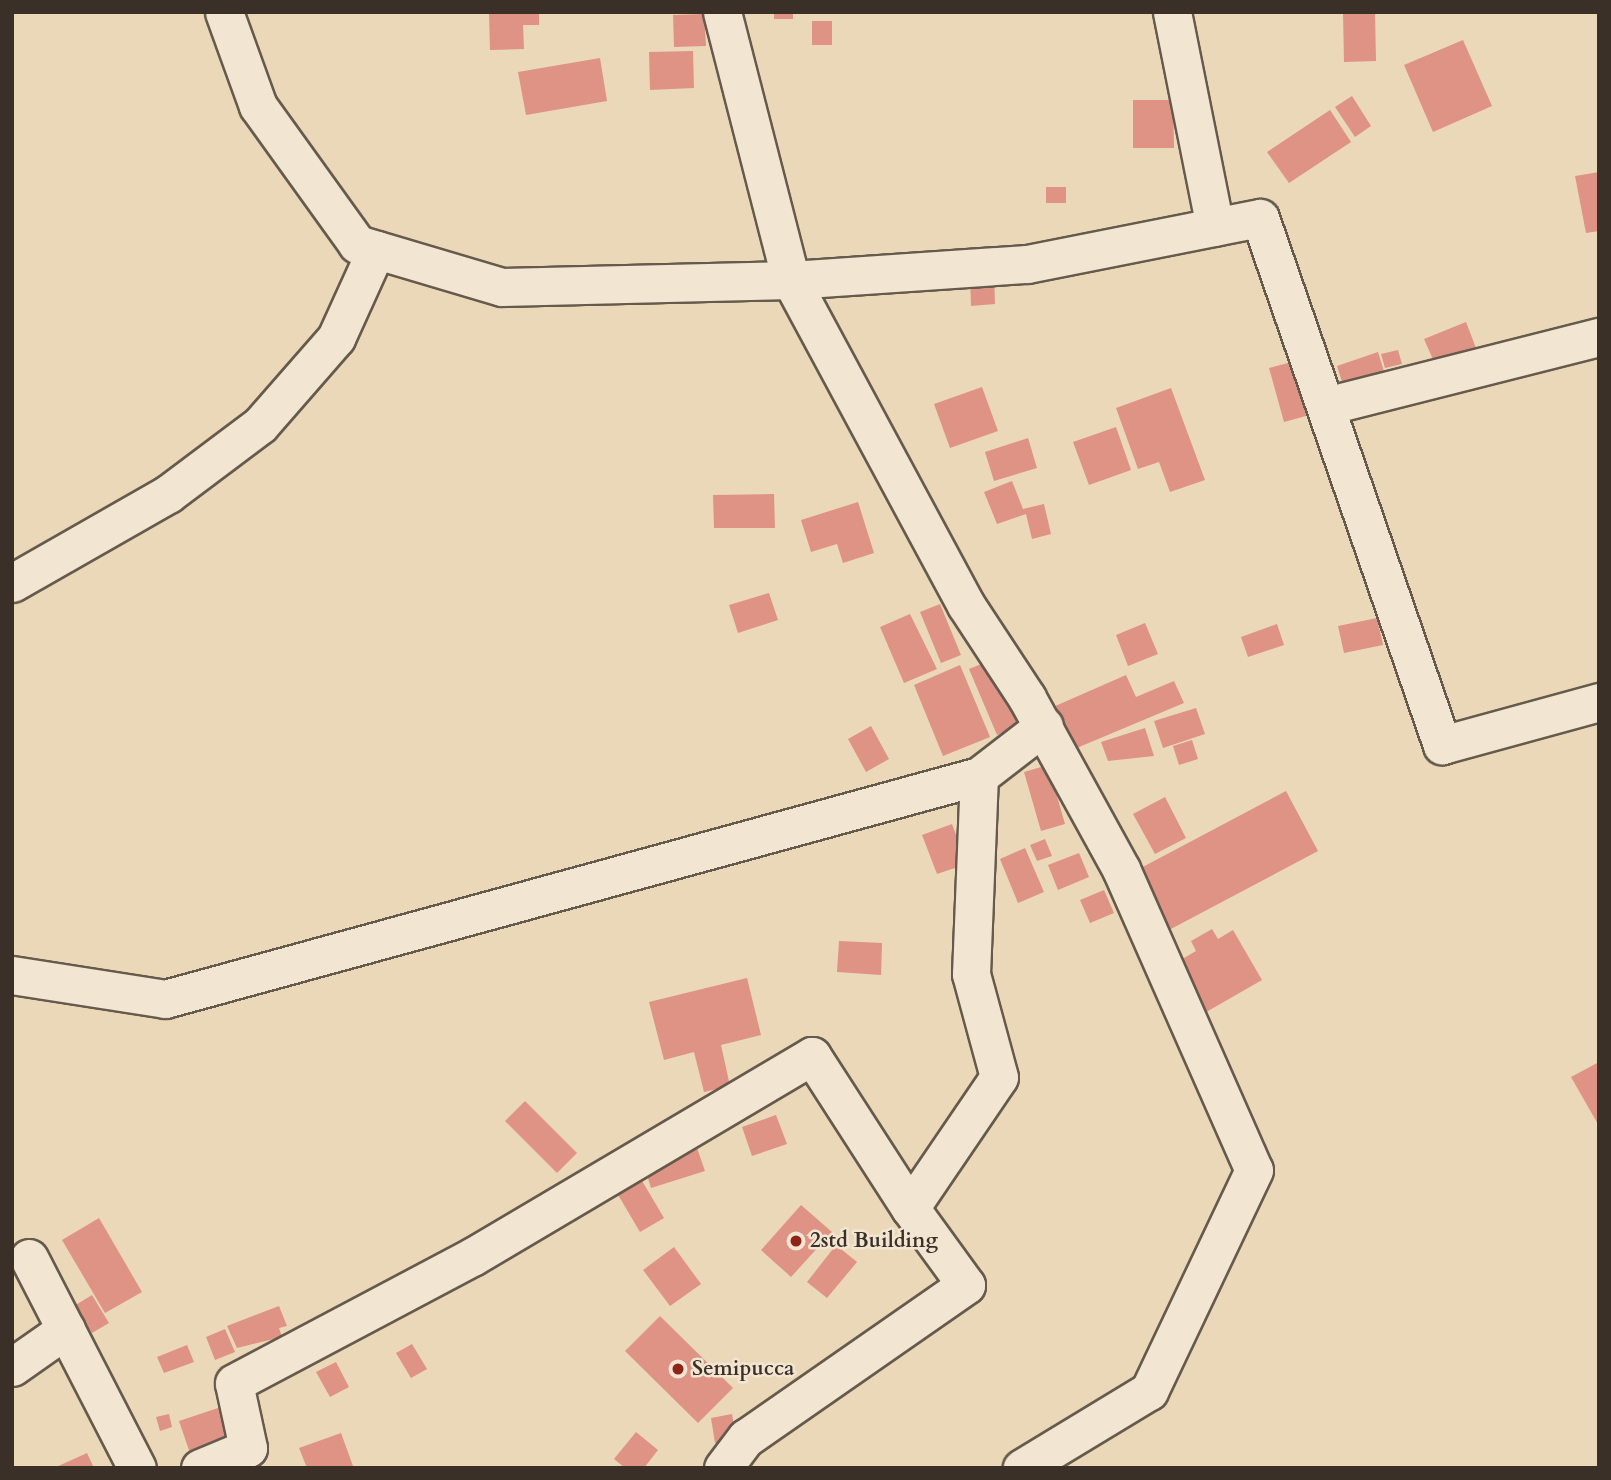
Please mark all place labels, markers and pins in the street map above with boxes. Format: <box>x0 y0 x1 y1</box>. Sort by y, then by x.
place label: 2std Building <box>810 1228 938 1254</box>
marker: 2std Building <box>788 1233 804 1249</box>
place label: Semipucca <box>692 1356 794 1382</box>
marker: Semipucca <box>670 1361 686 1377</box>

